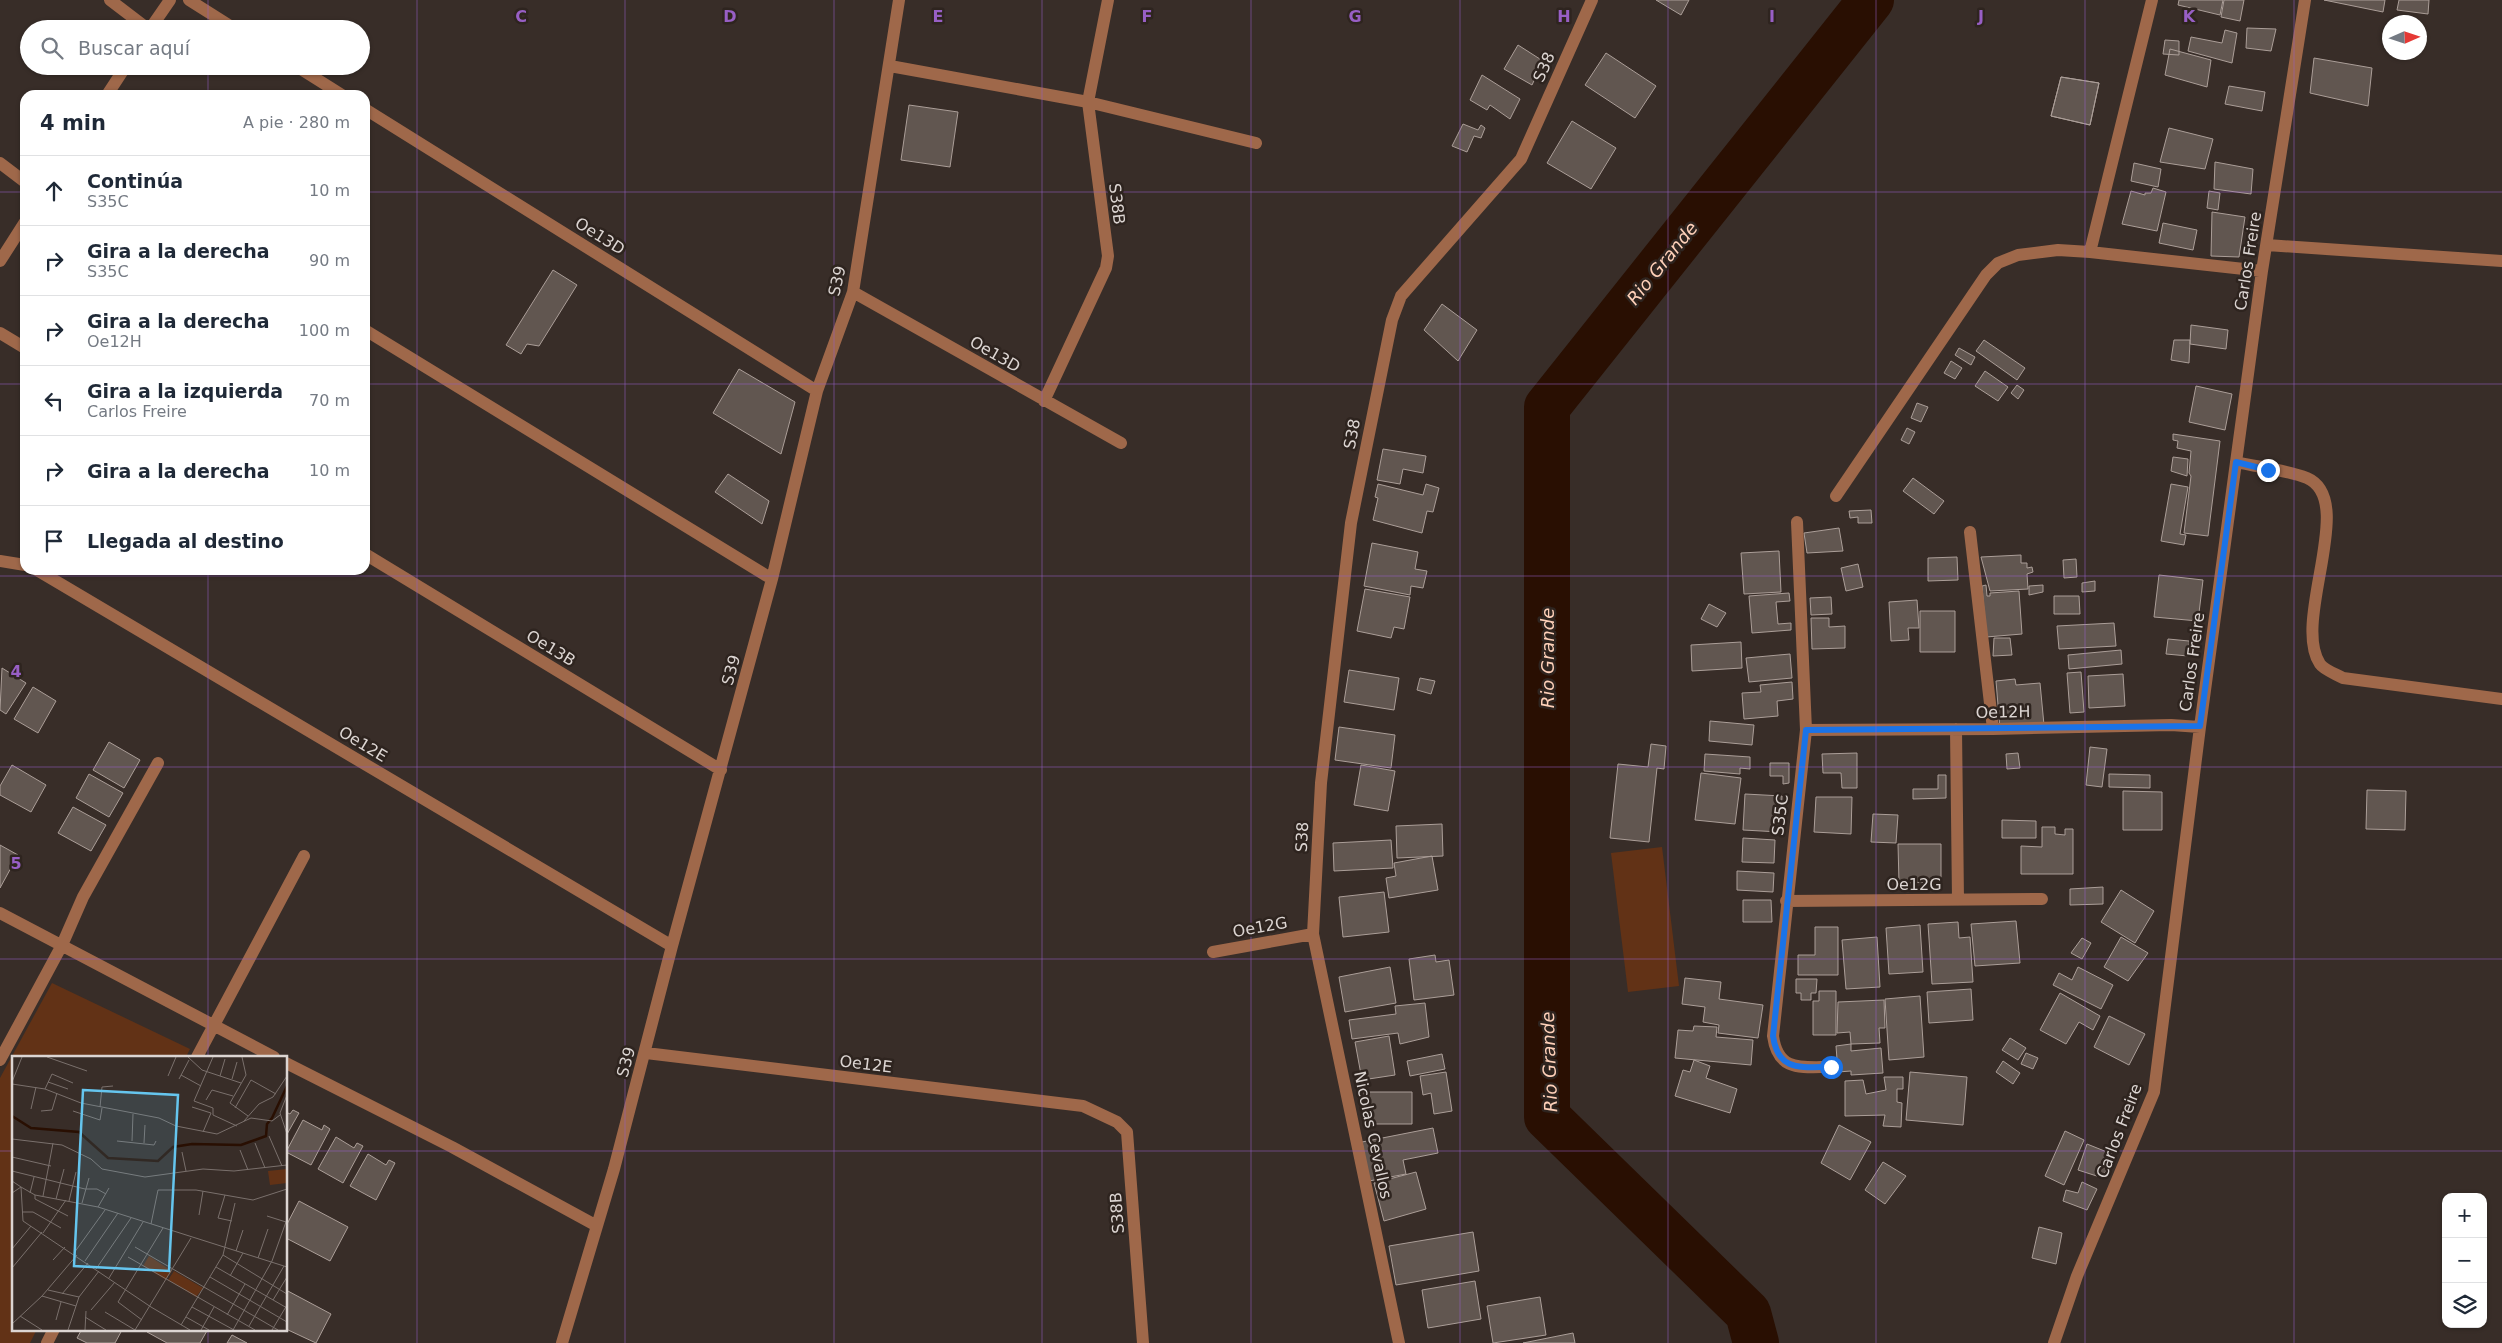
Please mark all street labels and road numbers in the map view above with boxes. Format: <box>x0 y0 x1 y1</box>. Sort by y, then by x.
street label: S38 <box>1529 49 1559 85</box>
street label: S38B <box>1105 182 1129 226</box>
street label: Carlos Freire <box>2231 210 2265 312</box>
street label: Oe13D <box>572 213 628 259</box>
street label: S39 <box>824 264 850 298</box>
street label: Oe13D <box>966 332 1024 376</box>
street label: S38 <box>1340 417 1364 451</box>
street label: Carlos Freire <box>2176 611 2208 713</box>
street label: Oe13B <box>523 626 579 670</box>
street label: S39 <box>718 653 744 687</box>
street label: Oe12H <box>1975 702 2031 722</box>
street label: Oe12E <box>335 722 391 766</box>
street label: S35C <box>1768 793 1792 837</box>
street label: S38 <box>1292 821 1312 853</box>
street label: Oe12G <box>1886 875 1942 894</box>
street label: Oe12G <box>1231 913 1289 941</box>
street label: S39 <box>613 1045 639 1079</box>
street label: Oe12E <box>839 1051 893 1077</box>
street label: Nicolas Cevallos <box>1350 1069 1396 1201</box>
street label: Carlos Freire <box>2092 1081 2146 1181</box>
street label: S38B <box>1106 1192 1128 1234</box>

